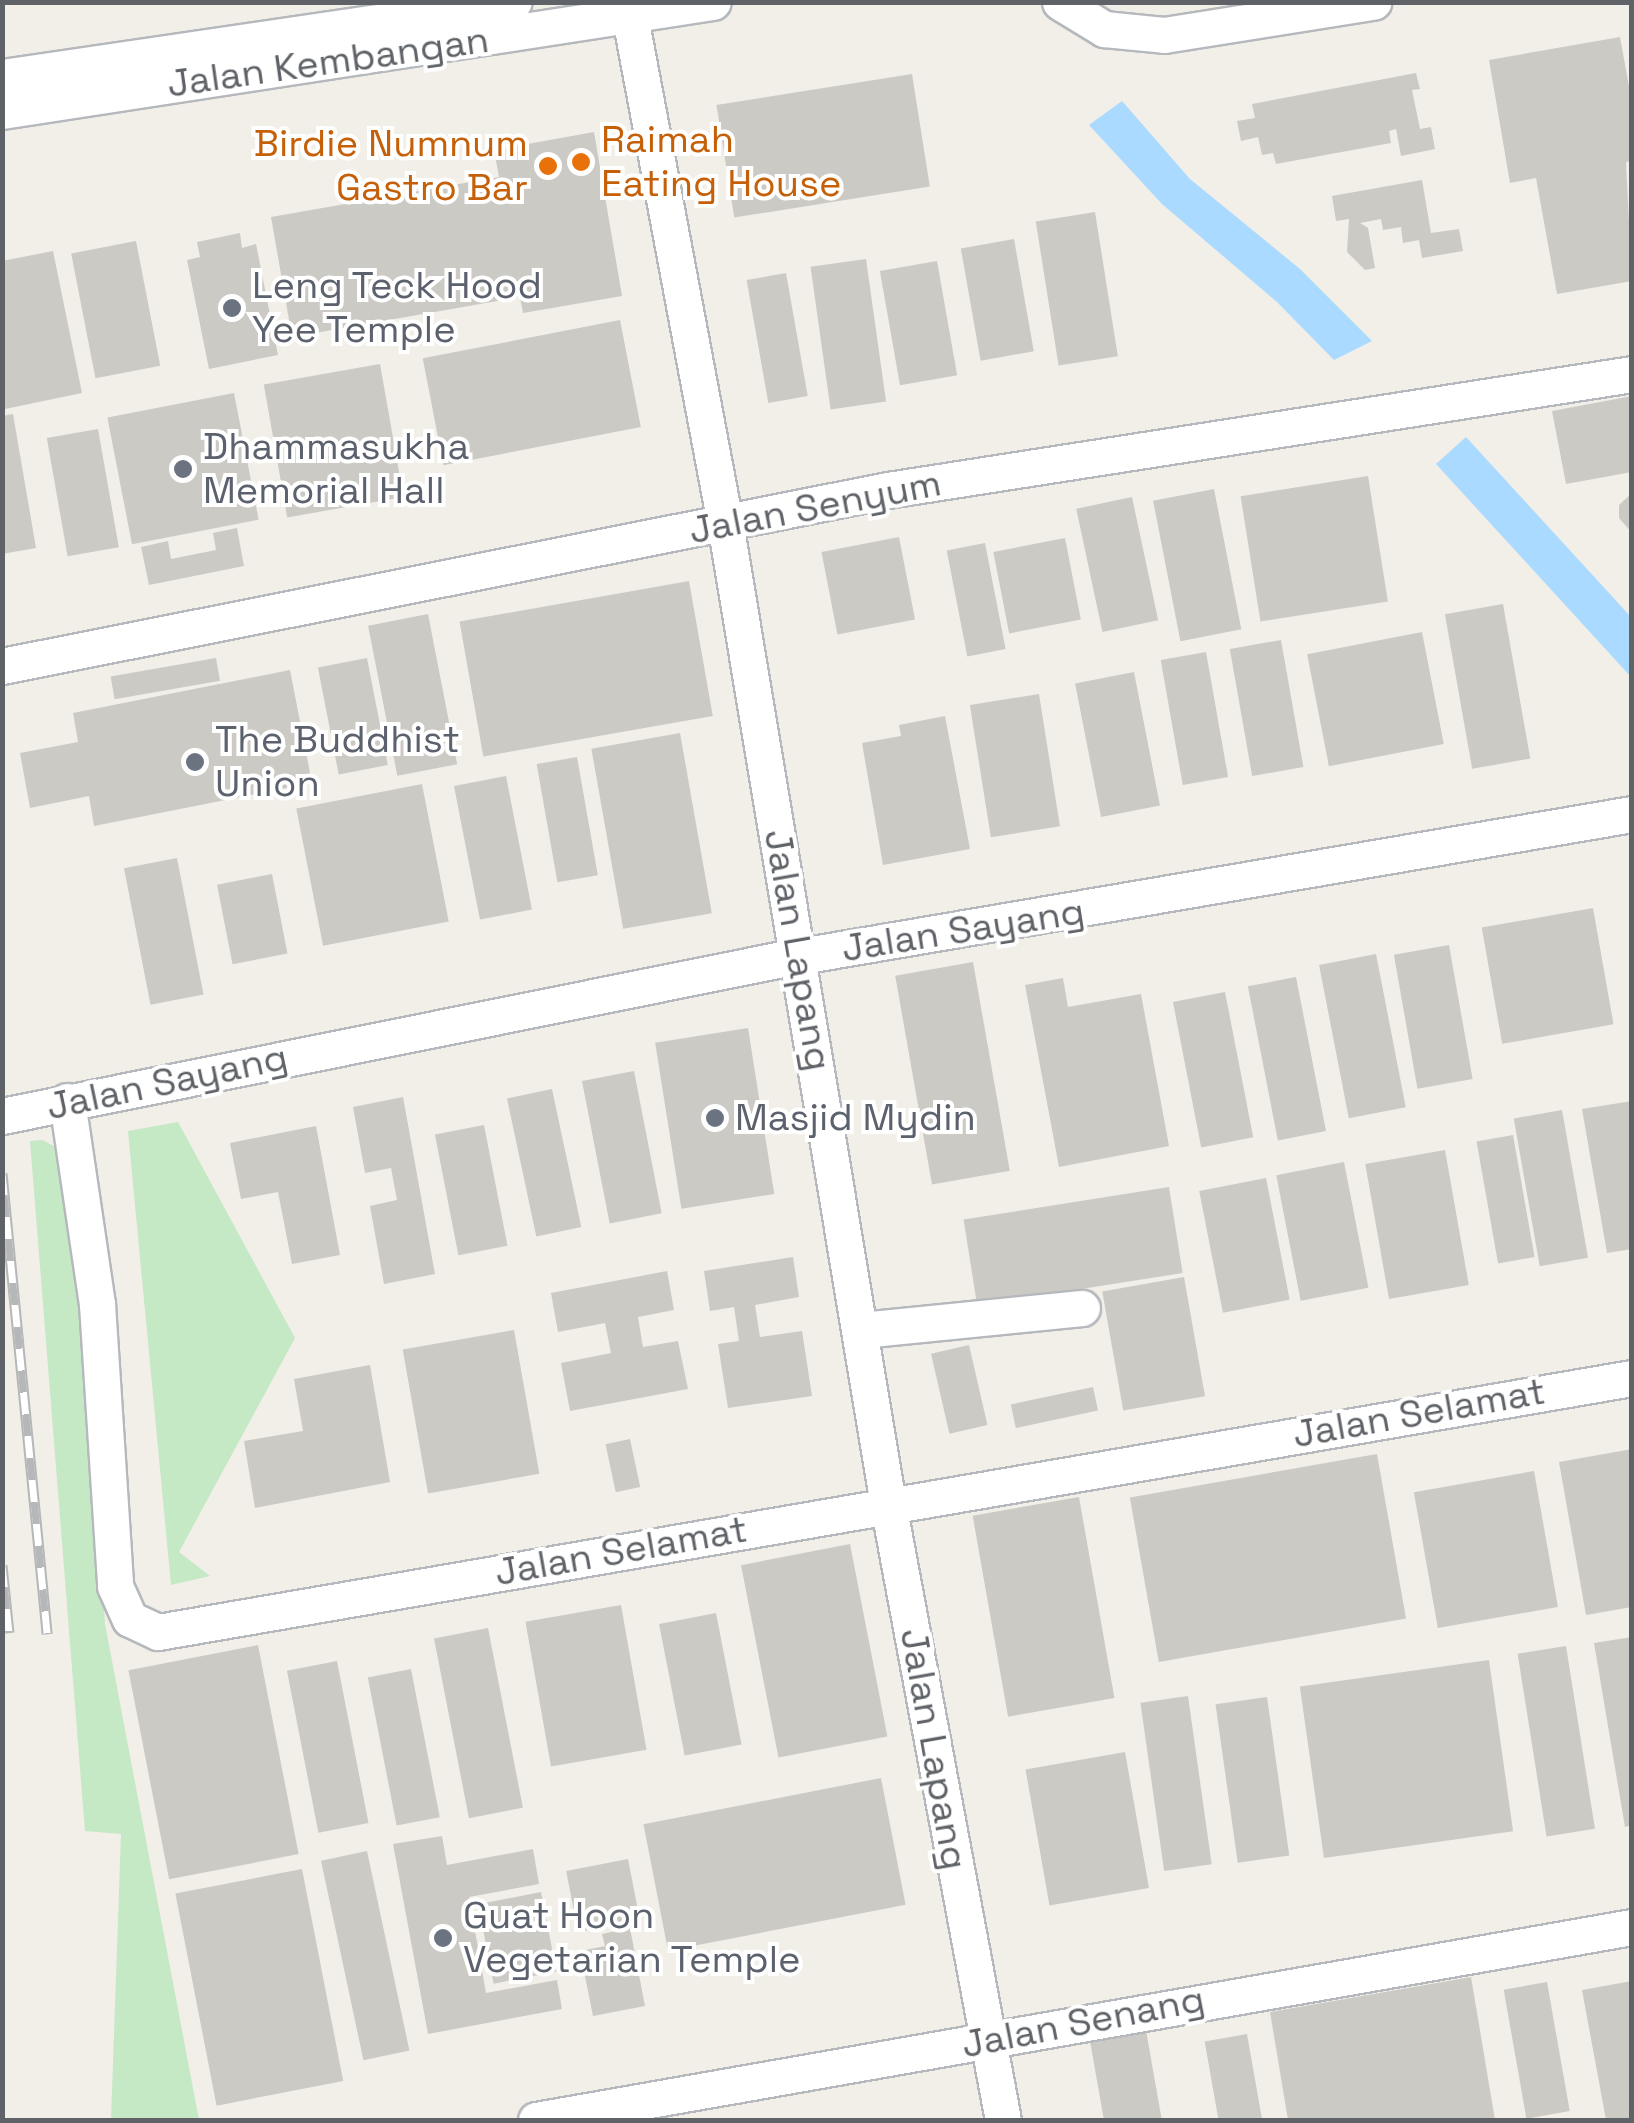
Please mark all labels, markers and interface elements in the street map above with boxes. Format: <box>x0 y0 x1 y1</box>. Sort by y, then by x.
street label: Jalan Kembangan <box>164 17 492 107</box>
place label: Raimah Eating House <box>601 117 841 206</box>
place label: Birdie Numnum Gastro Bar <box>254 121 528 210</box>
marker: Raimah Eating House <box>570 151 592 173</box>
marker: Birdie Numnum Gastro Bar <box>537 155 559 177</box>
place label: Leng Teck Hood Yee Temple <box>252 263 543 352</box>
marker: Leng Teck Hood Yee Temple <box>221 297 243 319</box>
place label: Dhammasukha Memorial Hall <box>203 424 469 514</box>
marker: Dhammasukha Memorial Hall <box>172 458 194 480</box>
street label: Jalan Senyum <box>685 460 945 554</box>
place label: The Buddhist Union <box>215 717 460 806</box>
marker: The Buddhist Union <box>184 751 206 773</box>
street label: Jalan Lapang <box>754 826 842 1074</box>
street label: Jalan Sayang <box>838 888 1088 972</box>
street label: Jalan Sayang <box>42 1034 292 1130</box>
place label: Masjid Mydin <box>735 1095 976 1141</box>
marker: Masjid Mydin <box>704 1107 726 1129</box>
street label: Jalan Selamat <box>1289 1368 1549 1458</box>
street label: Jalan Selamat <box>491 1506 751 1596</box>
street label: Jalan Lapang <box>890 1625 978 1873</box>
place label: Guat Hoon Vegetarian Temple <box>463 1893 802 1982</box>
marker: Guat Hoon Vegetarian Temple <box>432 1927 454 1949</box>
street label: Jalan Senang <box>958 1976 1208 2068</box>

